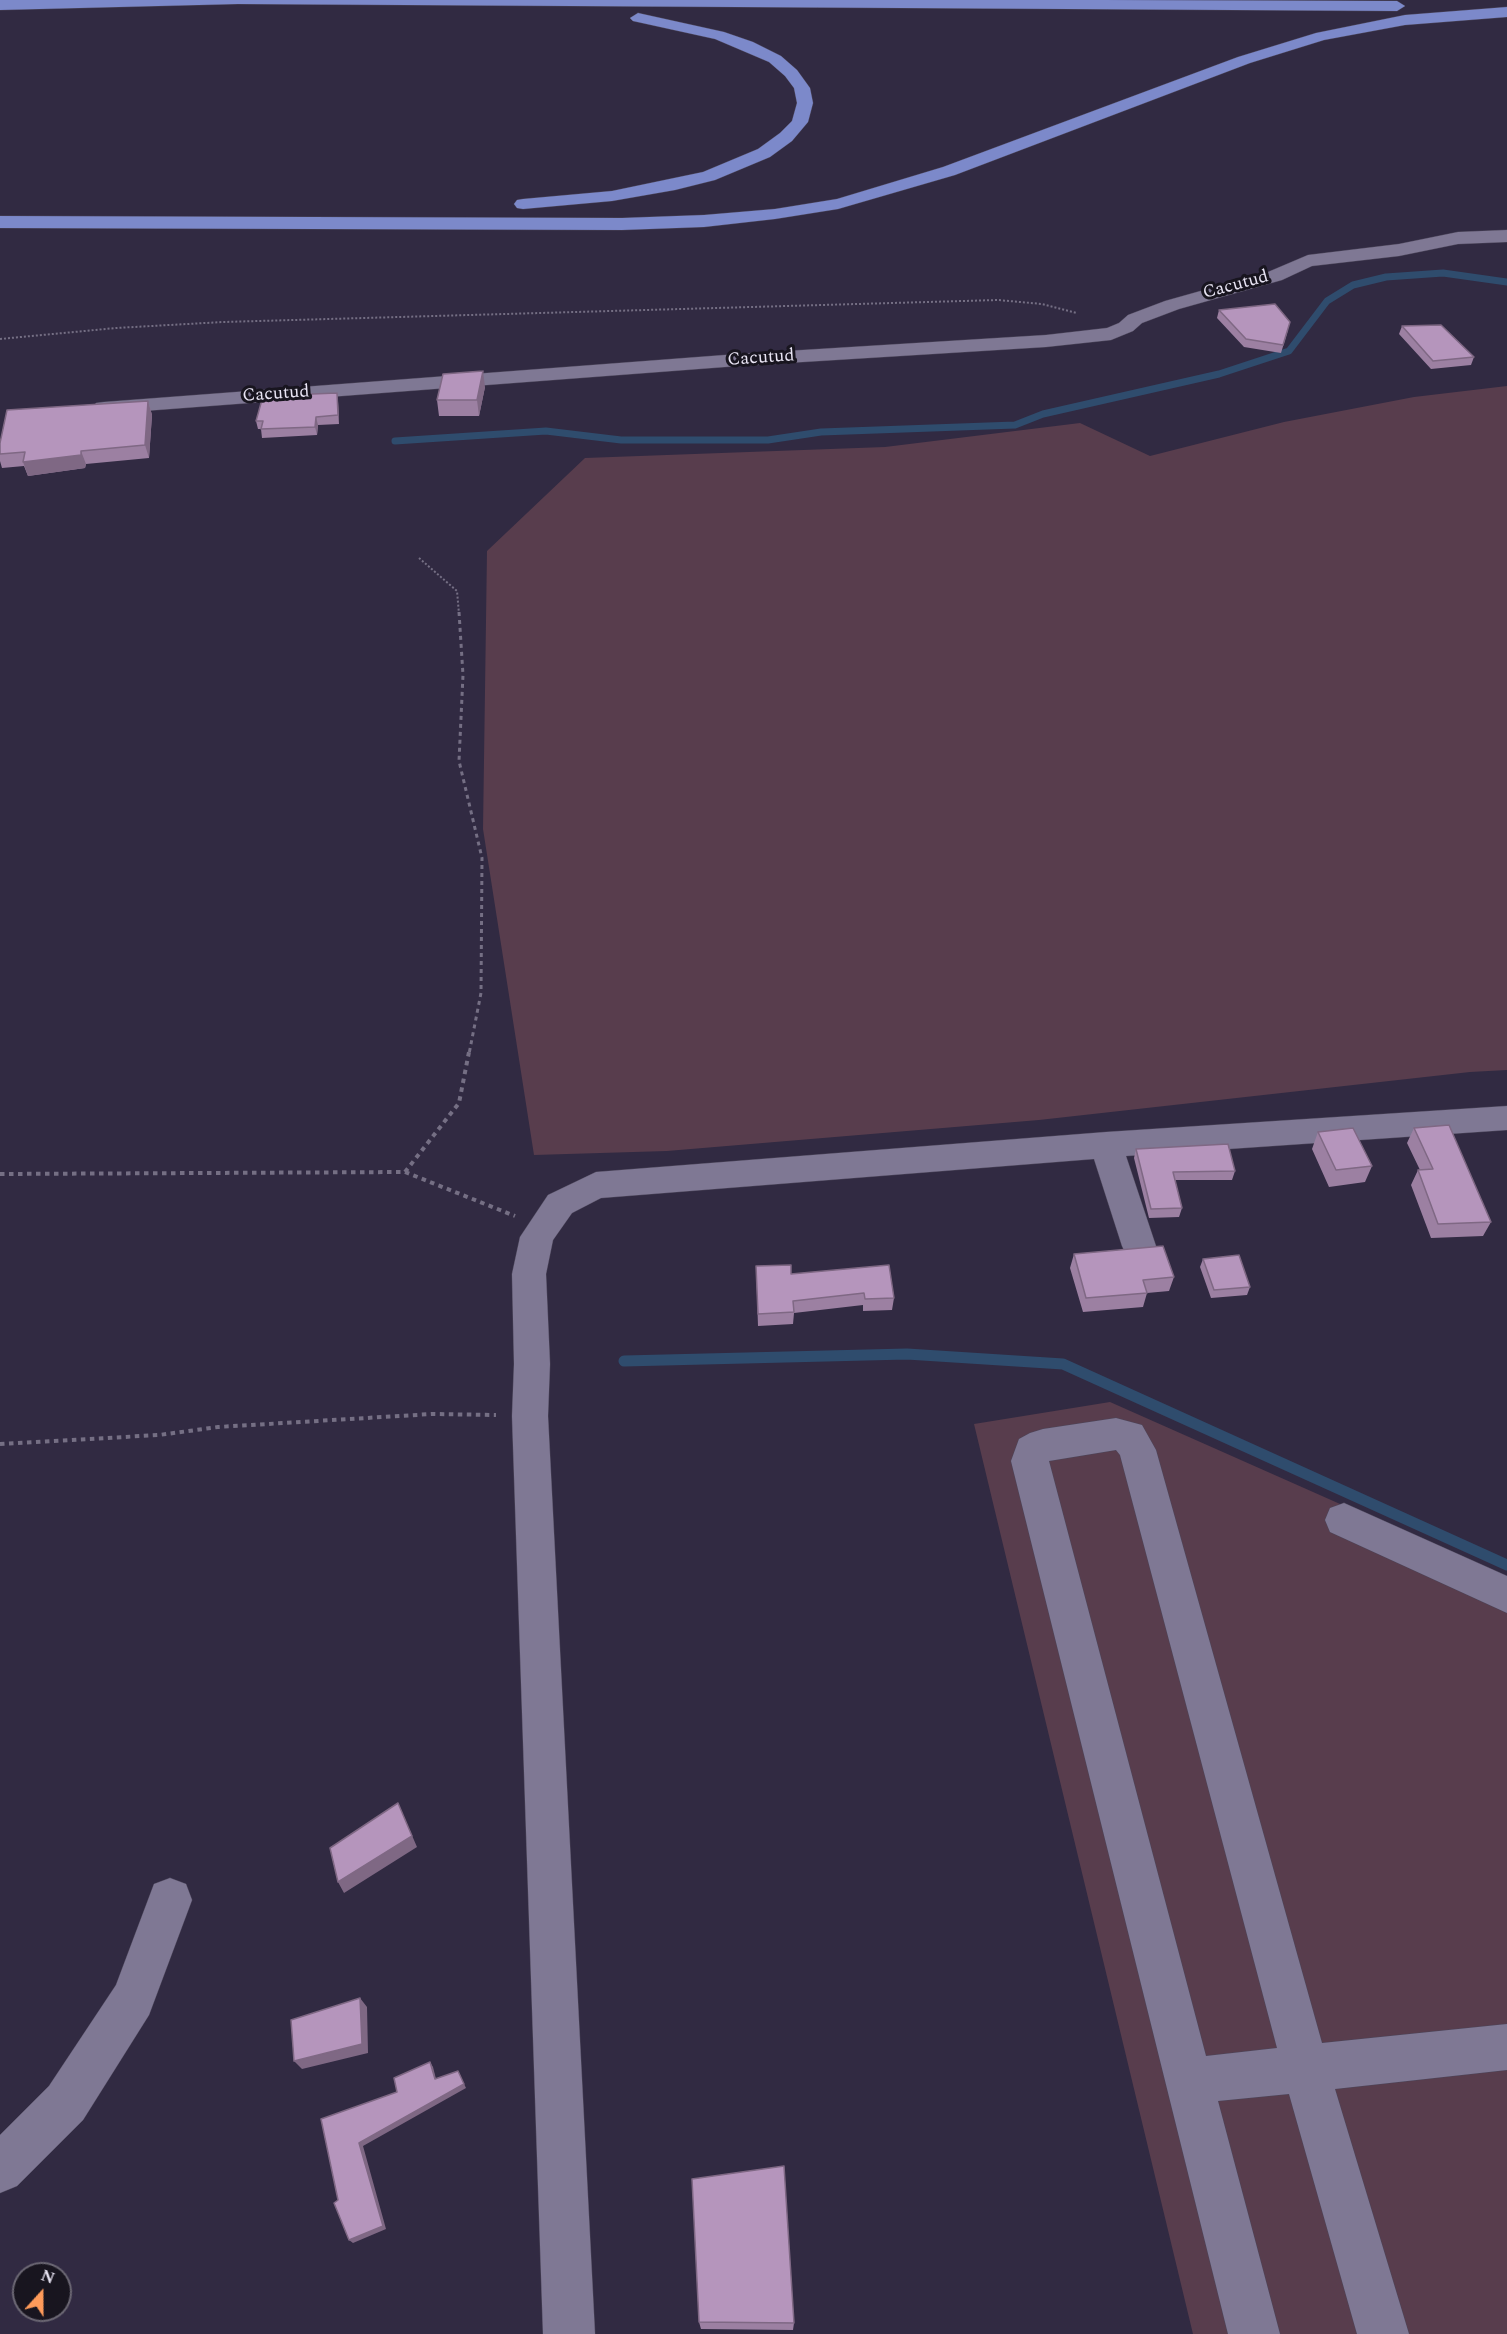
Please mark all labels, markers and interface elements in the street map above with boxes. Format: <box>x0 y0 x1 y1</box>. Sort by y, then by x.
street label: Cacutud <box>1201 267 1271 305</box>
street label: Cacutud <box>727 346 795 372</box>
street label: Cacutud <box>242 382 310 408</box>
north arrow <box>12 2262 72 2322</box>
text: N <box>37 2264 58 2291</box>

